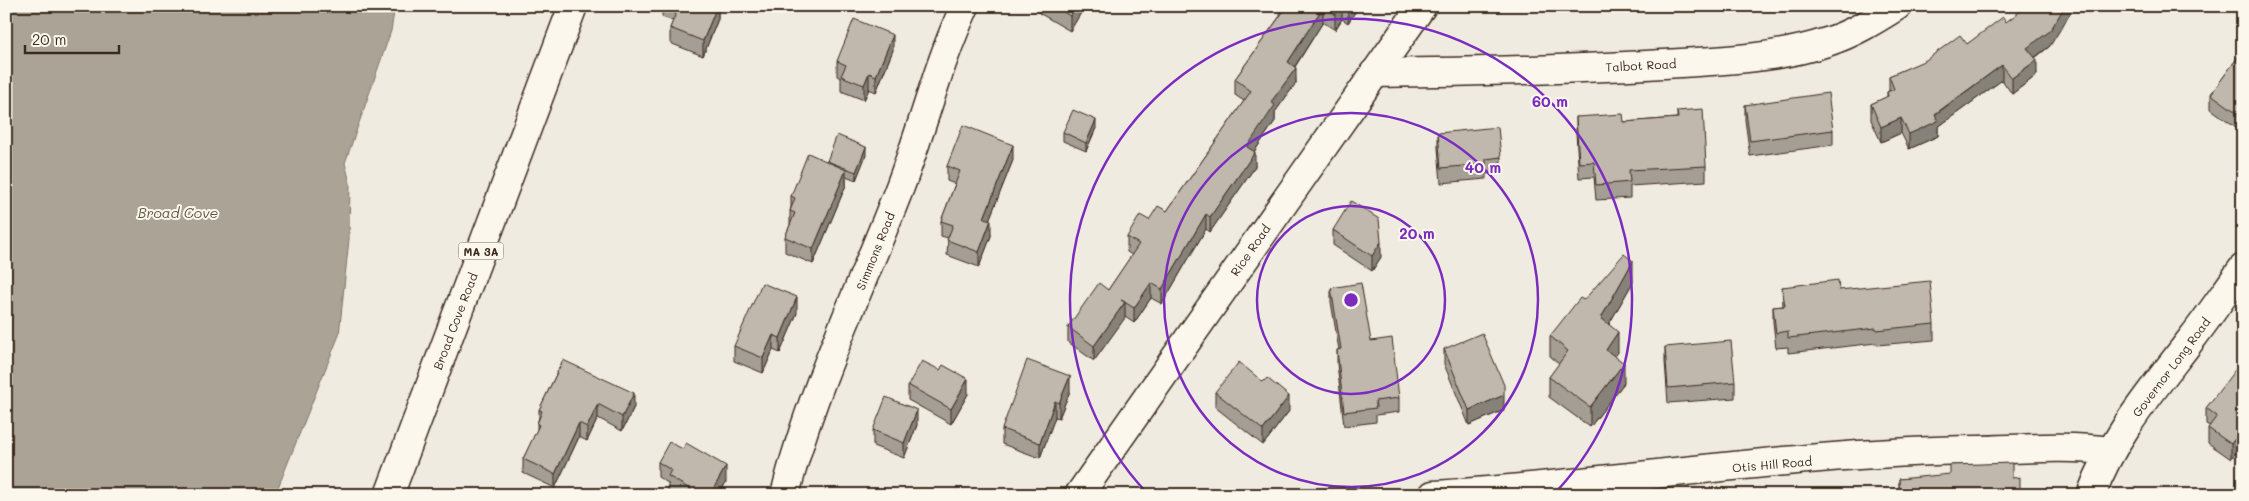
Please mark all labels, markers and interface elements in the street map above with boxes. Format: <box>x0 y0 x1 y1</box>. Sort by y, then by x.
scale bar <box>25 22 119 54</box>
text: 20 m <box>32 29 66 49</box>
street label: Talbot Road <box>1605 55 1677 75</box>
text: 60 m <box>1532 91 1568 111</box>
text: 40 m <box>1465 157 1501 177</box>
water label: Broad Cove <box>138 203 218 222</box>
street label: Simmons Road <box>852 209 898 292</box>
street label: Rice Road <box>1226 221 1274 279</box>
text: 20 m <box>1399 223 1435 243</box>
road number: MA 3A <box>458 242 504 260</box>
street label: Broad Cove Road <box>429 270 481 372</box>
centre of rings <box>1342 291 1360 309</box>
street label: Governor Long Road <box>2128 314 2214 420</box>
street label: Otis Hill Road <box>1731 453 1813 475</box>

